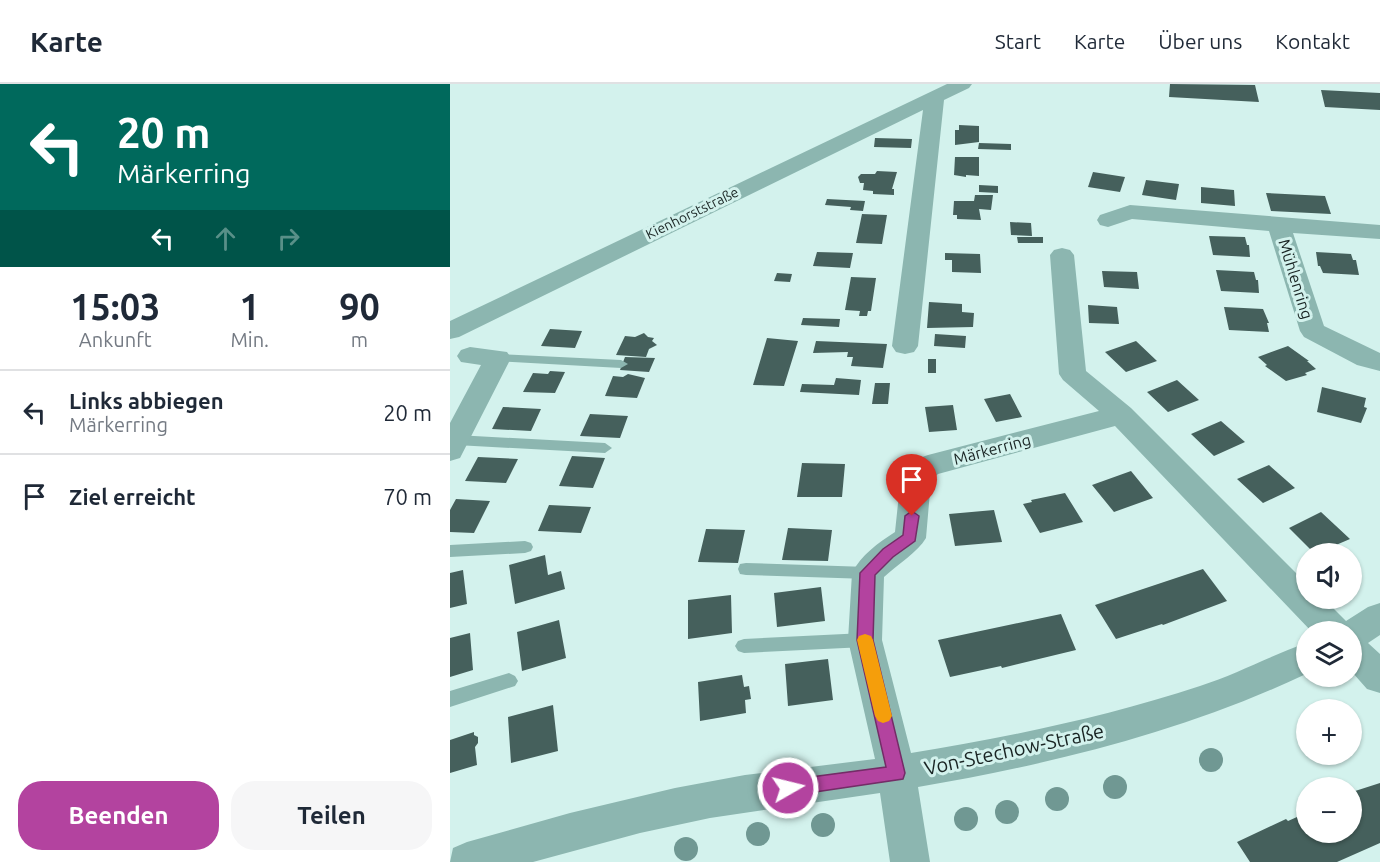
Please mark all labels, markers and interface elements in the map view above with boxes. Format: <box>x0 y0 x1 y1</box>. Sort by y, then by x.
text: Karte <box>30 26 103 57</box>
text: Start <box>995 29 1041 53</box>
text: Karte <box>1074 29 1125 53</box>
text: Über uns <box>1158 29 1242 53</box>
text: Kontakt <box>1275 29 1350 53</box>
icon: left <box>18 108 96 186</box>
text: 20 m <box>117 109 211 156</box>
text: Märkerring <box>117 158 251 188</box>
street label: Kienhorststraße <box>643 184 741 242</box>
icon: left <box>146 222 179 255</box>
icon: ahead <box>209 222 242 255</box>
icon: right <box>272 222 305 255</box>
street label: Mühlenring <box>1275 237 1317 321</box>
text: 15:03 <box>70 286 160 327</box>
text: 1 <box>240 286 260 327</box>
text: 90 <box>339 286 380 327</box>
text: Ankunft <box>79 328 152 351</box>
text: Min. <box>230 328 269 351</box>
text: m <box>351 328 368 351</box>
text: Links abbiegen <box>69 388 224 413</box>
icon: left <box>18 396 51 429</box>
text: 20 m <box>383 400 432 425</box>
text: Märkerring <box>69 413 168 436</box>
street label: Märkerring <box>951 430 1033 468</box>
pin <box>886 454 937 516</box>
icon: arrive <box>895 463 928 496</box>
icon: arrive <box>18 480 51 513</box>
text: Ziel erreicht <box>69 484 196 509</box>
text: 70 m <box>383 484 432 509</box>
map controls <box>1296 543 1362 843</box>
button: sound <box>1296 543 1362 609</box>
button: layers <box>1296 621 1362 687</box>
button: + <box>1296 699 1362 765</box>
street label: Von-Stechow-Straße <box>922 719 1106 779</box>
position arrow <box>756 756 820 820</box>
button: − <box>1296 777 1362 843</box>
button: Beenden <box>18 781 219 850</box>
button: Teilen <box>231 781 432 850</box>

